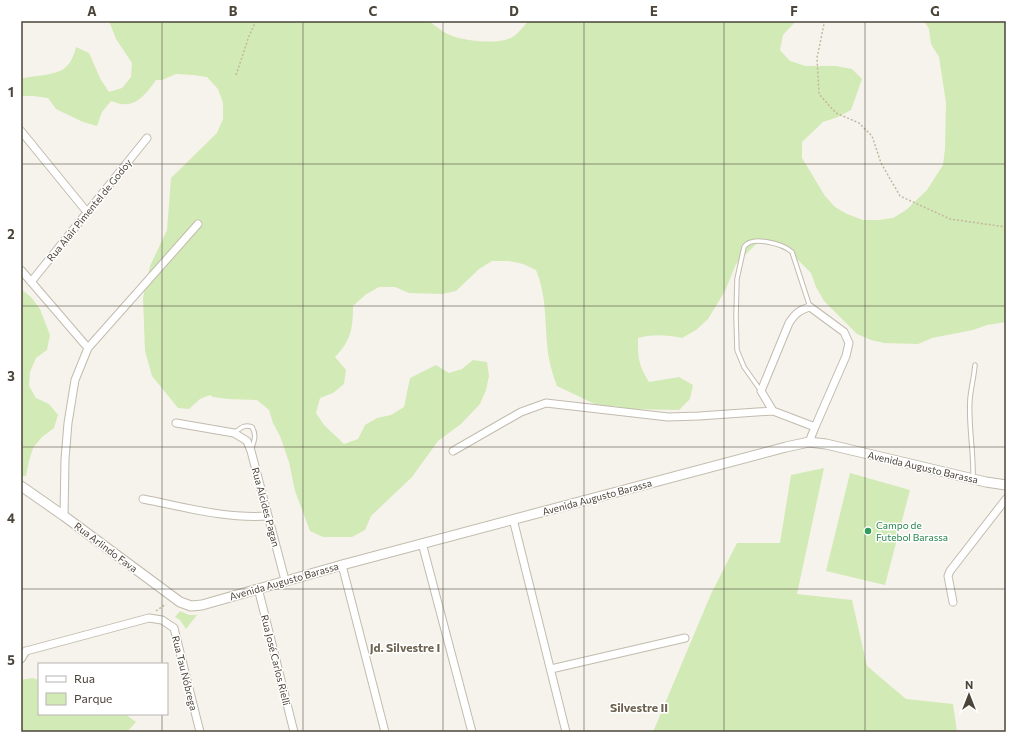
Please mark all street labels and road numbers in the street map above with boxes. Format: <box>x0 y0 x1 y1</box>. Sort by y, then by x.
street label: Rua Alair Pimentel de Godoy <box>44 157 134 263</box>
street label: Avenida Augusto Barassa <box>867 448 979 486</box>
street label: Rua Alcides Pagan <box>250 466 282 548</box>
street label: Avenida Augusto Barassa <box>541 477 653 517</box>
street label: Rua Arlindo Fava <box>72 519 140 575</box>
street label: Avenida Augusto Barassa <box>228 560 340 602</box>
street label: Rua José Carlos Rielli <box>259 613 293 707</box>
street label: Rua Tau Nóbrega <box>170 634 200 712</box>

